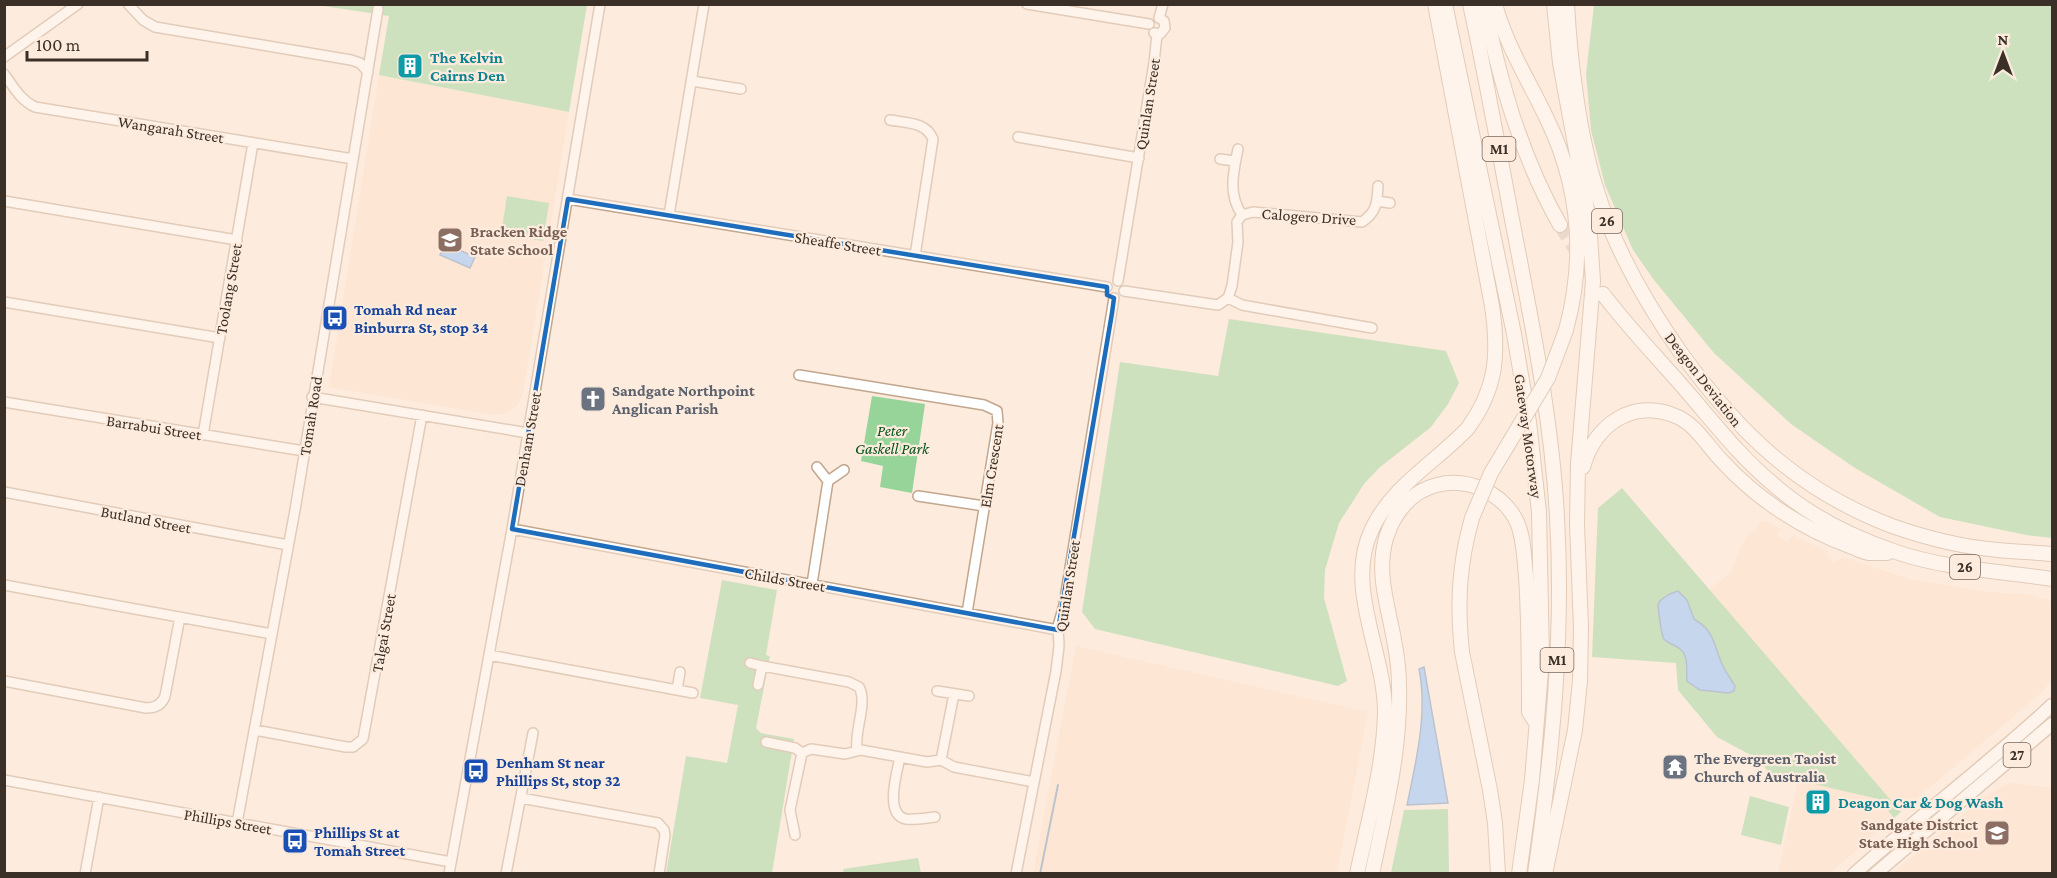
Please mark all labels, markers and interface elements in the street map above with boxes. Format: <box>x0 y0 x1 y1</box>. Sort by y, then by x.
scale bar <box>27 24 147 62</box>
north arrow <box>1973 24 2033 84</box>
text: N <box>1998 31 2009 48</box>
text: 100 m <box>36 35 81 55</box>
place label: The Kelvin Cairns Den <box>430 49 505 84</box>
building icon: The Kelvin Cairns Den <box>395 51 425 81</box>
street label: Quinlan Street <box>1132 56 1163 151</box>
street label: Wangarah Street <box>117 113 226 147</box>
road number: M1 <box>1482 137 1516 161</box>
street label: Calogero Drive <box>1261 205 1357 229</box>
road number: 26 <box>1592 209 1622 233</box>
place label: Bracken Ridge State School <box>470 223 568 258</box>
school or university icon: Bracken Ridge State School <box>435 225 465 255</box>
street label: Sheaffe Street <box>793 228 883 259</box>
street label: Toolang Street <box>212 241 246 336</box>
place label: Tomah Rd near Binburra St, stop 34 <box>354 301 489 336</box>
bus stop icon: Tomah Rd near Binburra St, stop 34 <box>320 303 350 333</box>
street label: Deagon Deviation <box>1661 329 1746 431</box>
street label: Gateway Motorway <box>1510 373 1546 500</box>
street label: Tomah Road <box>296 375 325 457</box>
place label: Sandgate Northpoint Anglican Parish <box>611 382 755 417</box>
church icon: Sandgate Northpoint Anglican Parish <box>578 384 608 414</box>
street label: Denham Street <box>511 390 544 488</box>
street label: Barrabui Street <box>105 412 203 444</box>
park label: Peter Gaskell Park <box>855 422 930 457</box>
street label: Elm Crescent <box>977 422 1007 509</box>
street label: Butland Street <box>99 502 193 537</box>
street label: Quinlan Street <box>1052 538 1083 633</box>
road number: 26 <box>1950 555 1980 579</box>
street label: Childs Street <box>743 564 827 595</box>
street label: Talgai Street <box>368 592 400 674</box>
road number: M1 <box>1540 648 1574 672</box>
road number: 27 <box>2004 743 2030 767</box>
place label: The Evergreen Taoist Church of Australia <box>1694 750 1837 785</box>
temple icon: The Evergreen Taoist Church of Australia <box>1660 752 1690 782</box>
place label: Denham St near Phillips St, stop 32 <box>496 754 621 789</box>
bus stop icon: Denham St near Phillips St, stop 32 <box>461 756 491 786</box>
building icon: Deagon Car & Dog Wash <box>1803 787 1833 817</box>
place label: Deagon Car & Dog Wash <box>1838 794 2003 811</box>
street label: Phillips Street <box>183 805 274 839</box>
place label: Sandgate District State High School <box>1859 816 1978 851</box>
school or university icon: Sandgate District State High School <box>1982 818 2012 848</box>
place label: Phillips St at Tomah Street <box>314 824 406 859</box>
bus stop icon: Phillips St at Tomah Street <box>280 826 310 856</box>

